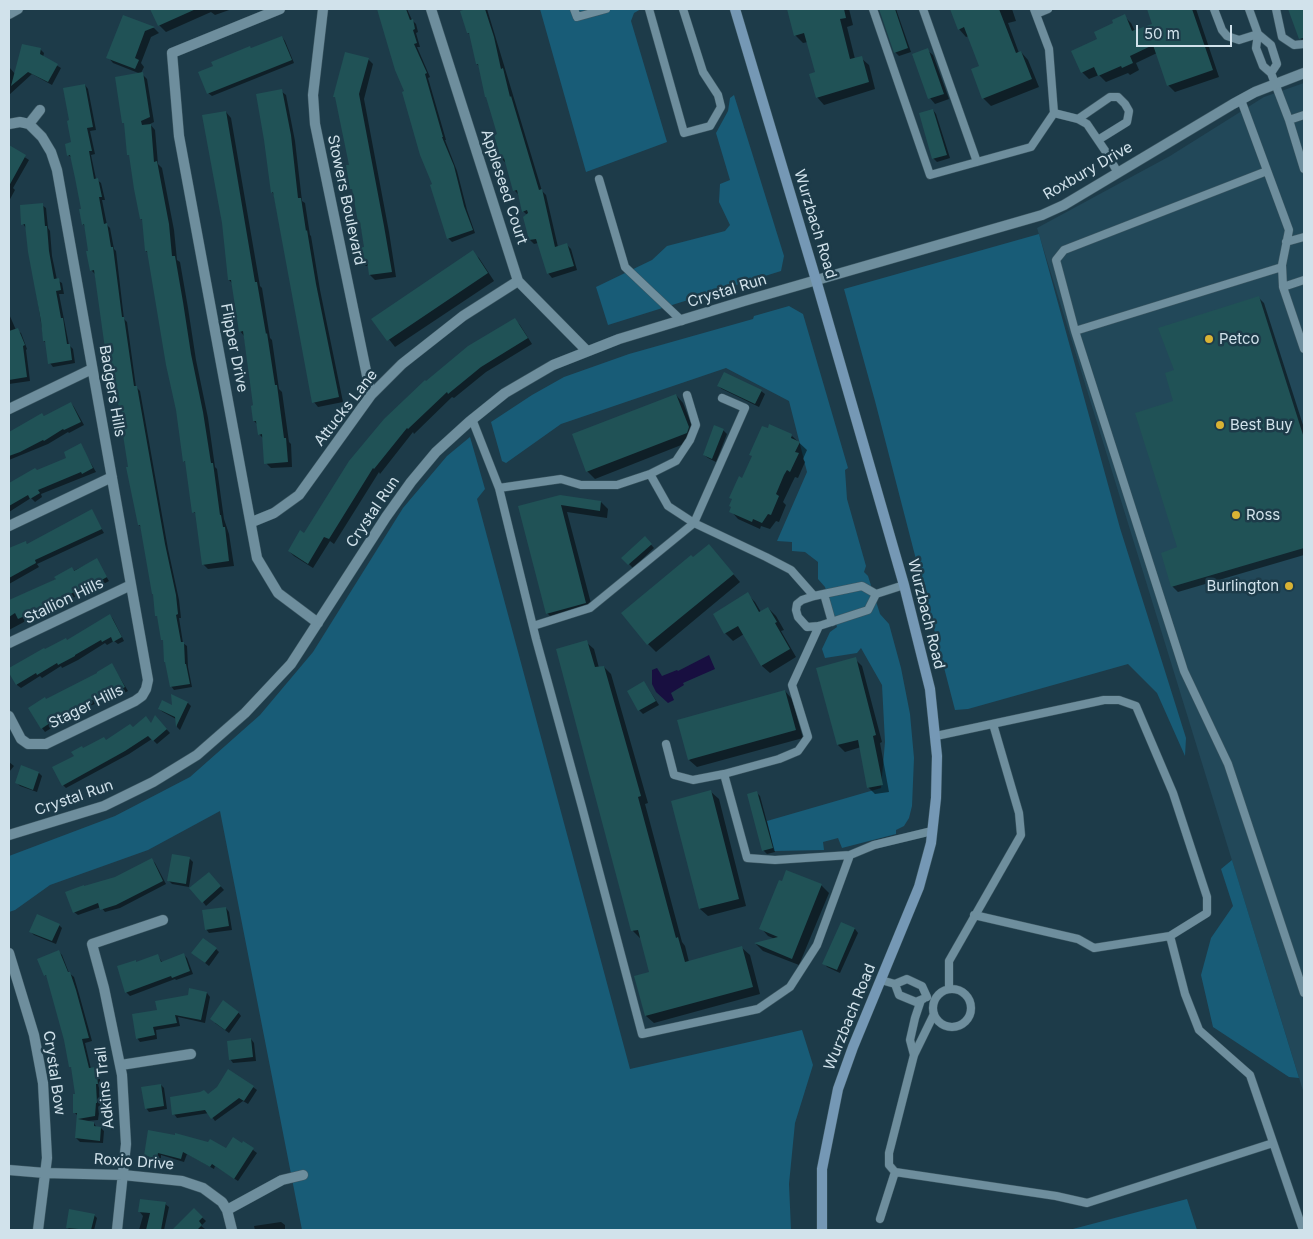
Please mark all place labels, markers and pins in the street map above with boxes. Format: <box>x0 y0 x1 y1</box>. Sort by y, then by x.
place label: Petco <box>1219 330 1260 348</box>
marker: Petco <box>1203 333 1215 345</box>
place label: Best Buy <box>1230 416 1293 434</box>
marker: Best Buy <box>1214 419 1226 431</box>
place label: Ross <box>1246 506 1280 524</box>
marker: Ross <box>1230 509 1242 521</box>
place label: Burlington <box>1206 577 1279 595</box>
marker: Burlington <box>1283 580 1295 592</box>

